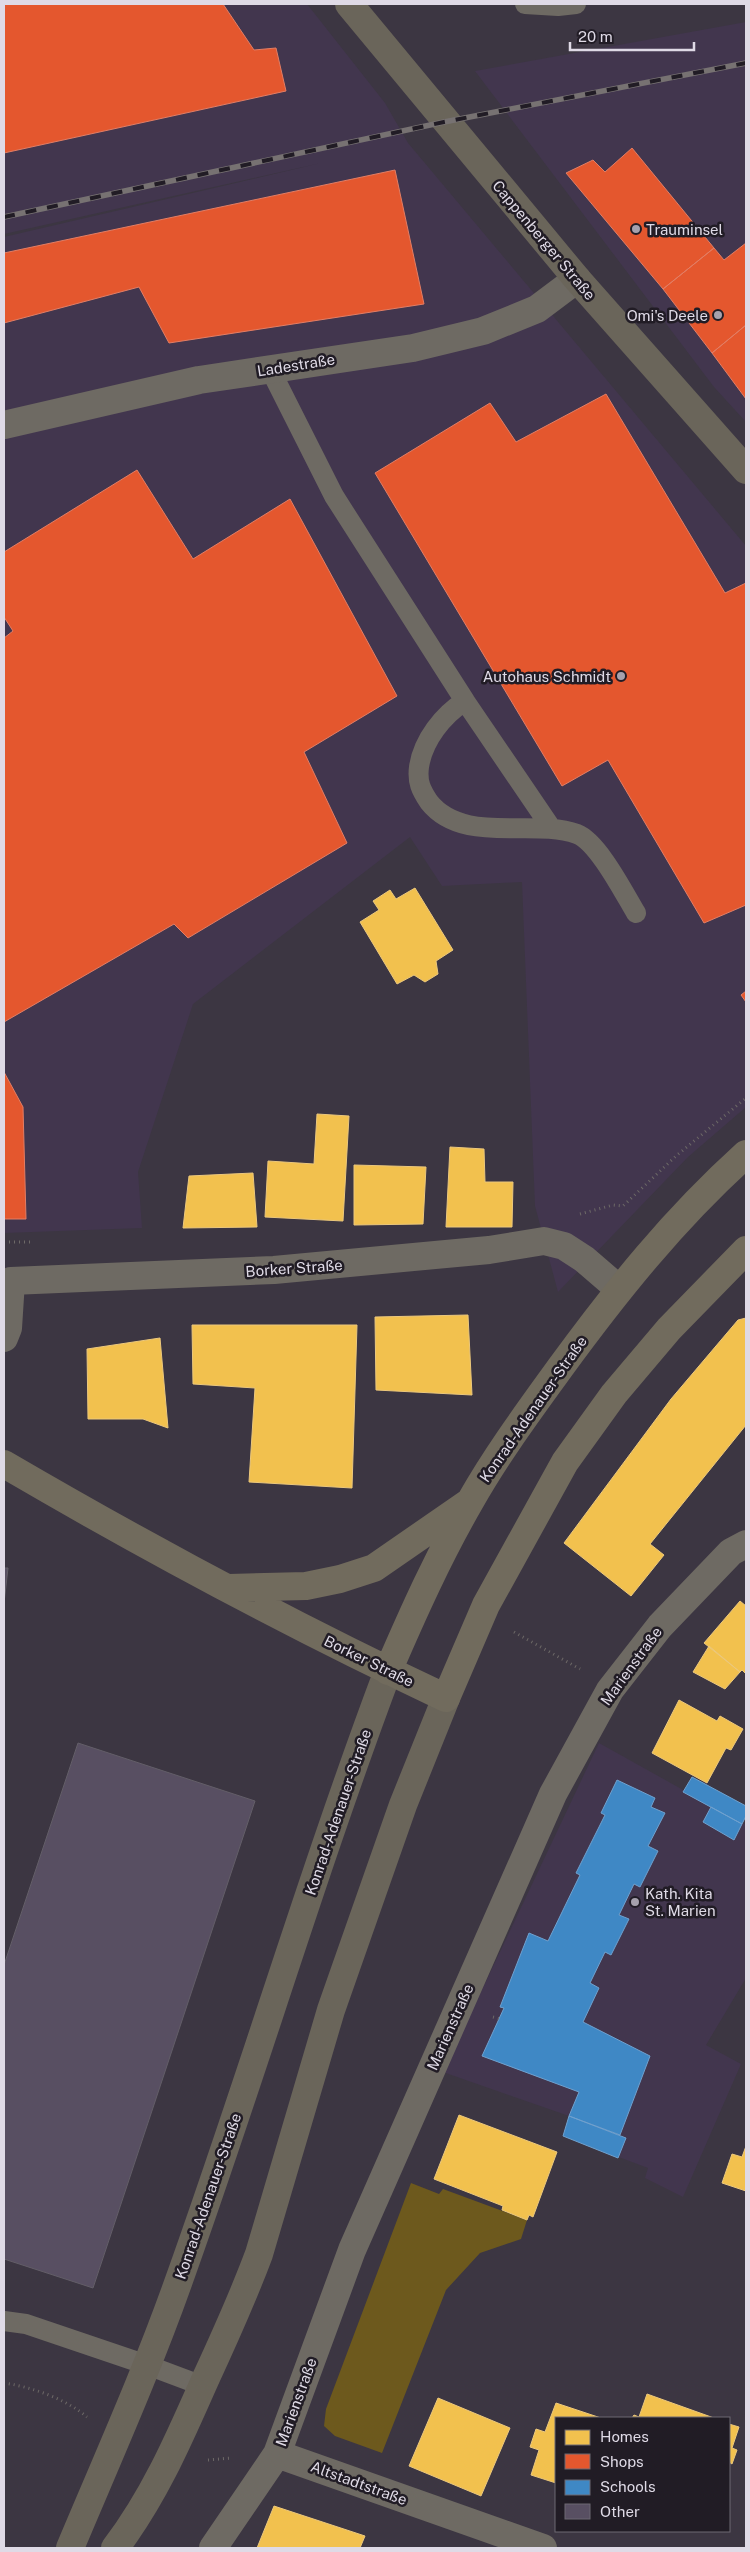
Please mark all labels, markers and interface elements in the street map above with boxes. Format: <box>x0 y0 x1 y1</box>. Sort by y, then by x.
scale bar <box>570 20 694 52</box>
text: 20 m <box>578 28 613 45</box>
street label: Cappenberger Straße <box>489 177 599 303</box>
place label: Trauminsel <box>646 221 723 238</box>
marker: Trauminsel <box>630 223 642 235</box>
place label: Omi's Deele <box>627 307 708 324</box>
marker: Omi's Deele <box>712 309 724 321</box>
street label: Ladestraße <box>256 350 336 380</box>
place label: Autohaus Schmidt <box>483 668 611 685</box>
marker: Autohaus Schmidt <box>615 670 627 682</box>
street label: Borker Straße <box>245 1256 343 1280</box>
street label: Konrad-Adenauer-Straße <box>476 1333 590 1485</box>
street label: Marienstraße <box>597 1624 665 1708</box>
street label: Borker Straße <box>322 1632 416 1690</box>
street label: Konrad-Adenauer-Straße <box>302 1727 374 1897</box>
place label: Kath. Kita St. Marien <box>645 1885 716 1919</box>
marker: Kath. Kita St. Marien <box>629 1896 641 1908</box>
street label: Marienstraße <box>423 1981 477 2073</box>
street label: Konrad-Adenauer-Straße <box>172 2111 244 2281</box>
street label: Marienstraße <box>272 2356 320 2448</box>
legend <box>555 2417 730 2532</box>
text: Homes <box>600 2428 649 2445</box>
text: Shops <box>600 2453 644 2470</box>
street label: Altstadtstraße <box>309 2458 409 2508</box>
text: Schools <box>600 2478 656 2495</box>
text: Other <box>600 2503 640 2520</box>

